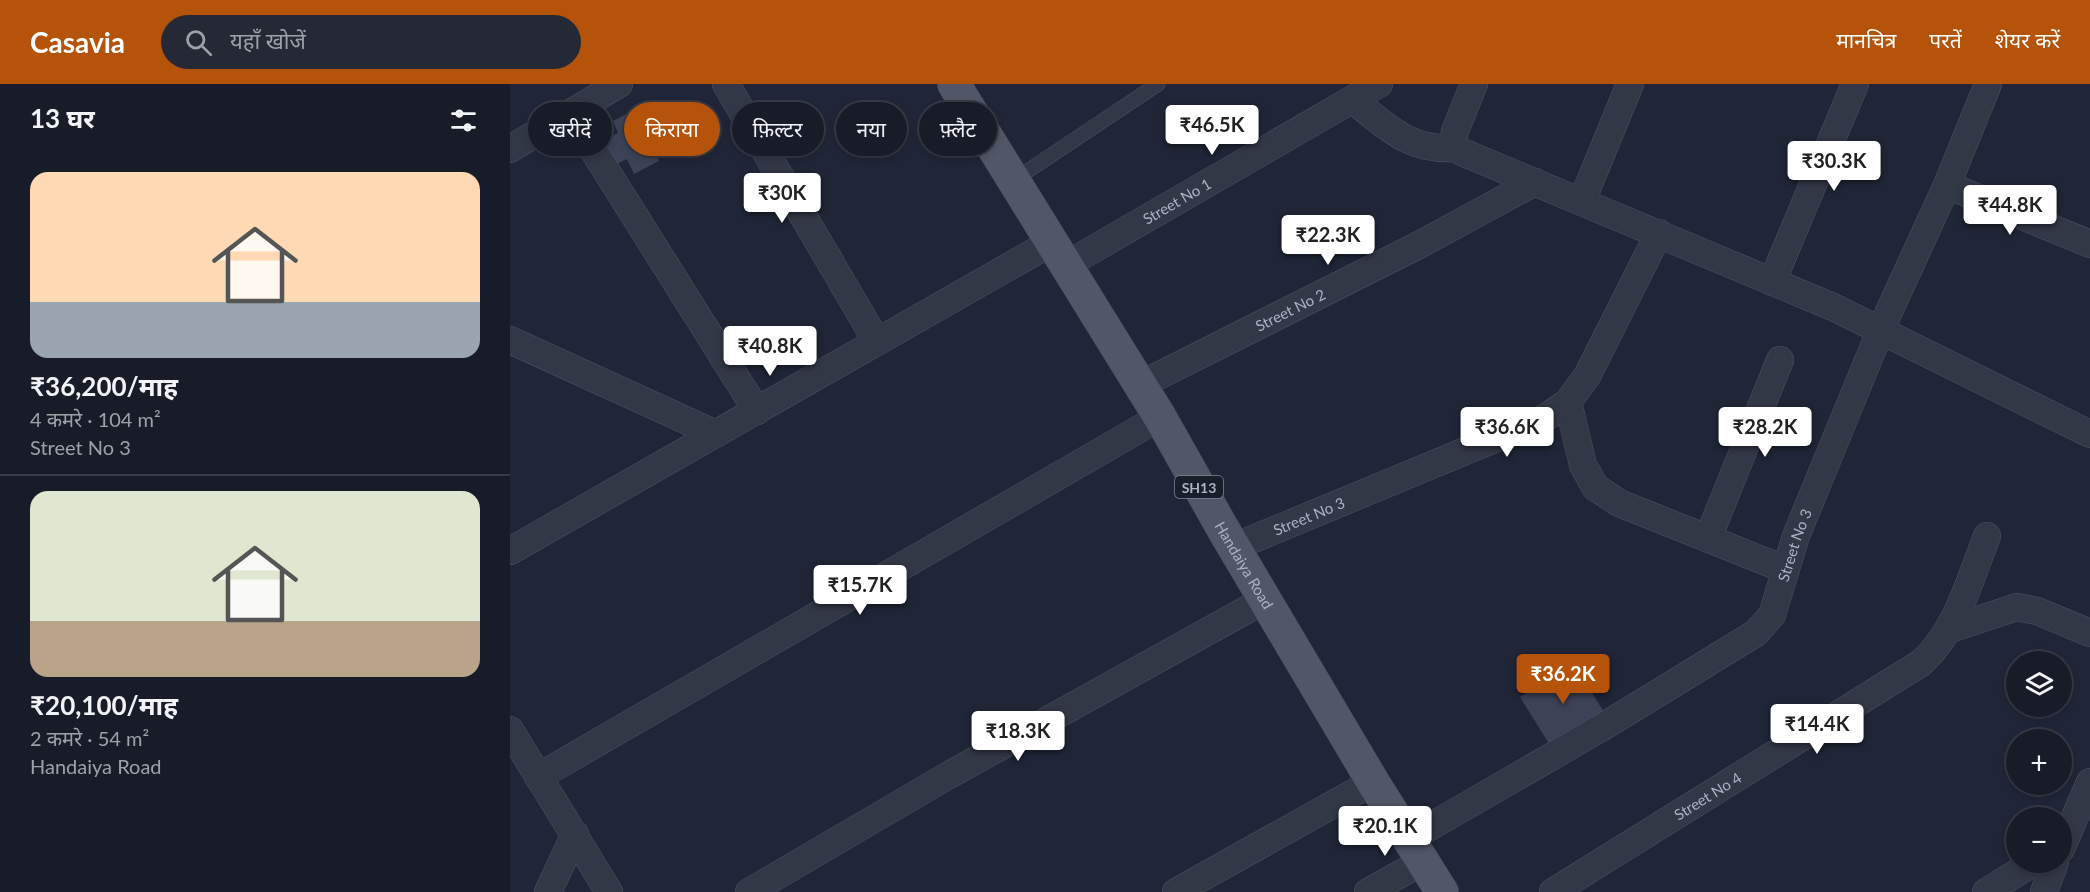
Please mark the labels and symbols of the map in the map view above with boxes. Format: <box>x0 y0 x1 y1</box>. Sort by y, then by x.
pin: ₹46.5K <box>1163 105 1261 156</box>
pin: ₹30.3K <box>1785 141 1883 192</box>
pin: ₹30K <box>746 173 818 224</box>
street label: Street No 1 <box>1140 174 1214 228</box>
pin: ₹44.8K <box>1961 185 2059 236</box>
pin: ₹22.3K <box>1279 215 1377 266</box>
street label: Street No 2 <box>1252 285 1328 335</box>
pin: ₹40.8K <box>721 326 819 377</box>
pin: ₹36.6K <box>1458 407 1556 458</box>
pin: ₹28.2K <box>1716 407 1814 458</box>
road number: SH13 <box>1175 476 1223 498</box>
street label: Street No 3 <box>1270 493 1347 539</box>
street label: Street No 3 <box>1774 506 1815 584</box>
street label: Handaiya Road <box>1211 518 1277 612</box>
pin: ₹15.7K <box>811 565 909 616</box>
pin: ₹36.2K <box>1514 654 1612 705</box>
pin: ₹14.4K <box>1768 704 1866 755</box>
pin: ₹18.3K <box>969 711 1067 762</box>
street label: Street No 4 <box>1671 768 1745 823</box>
pin: ₹20.1K <box>1336 806 1434 857</box>

